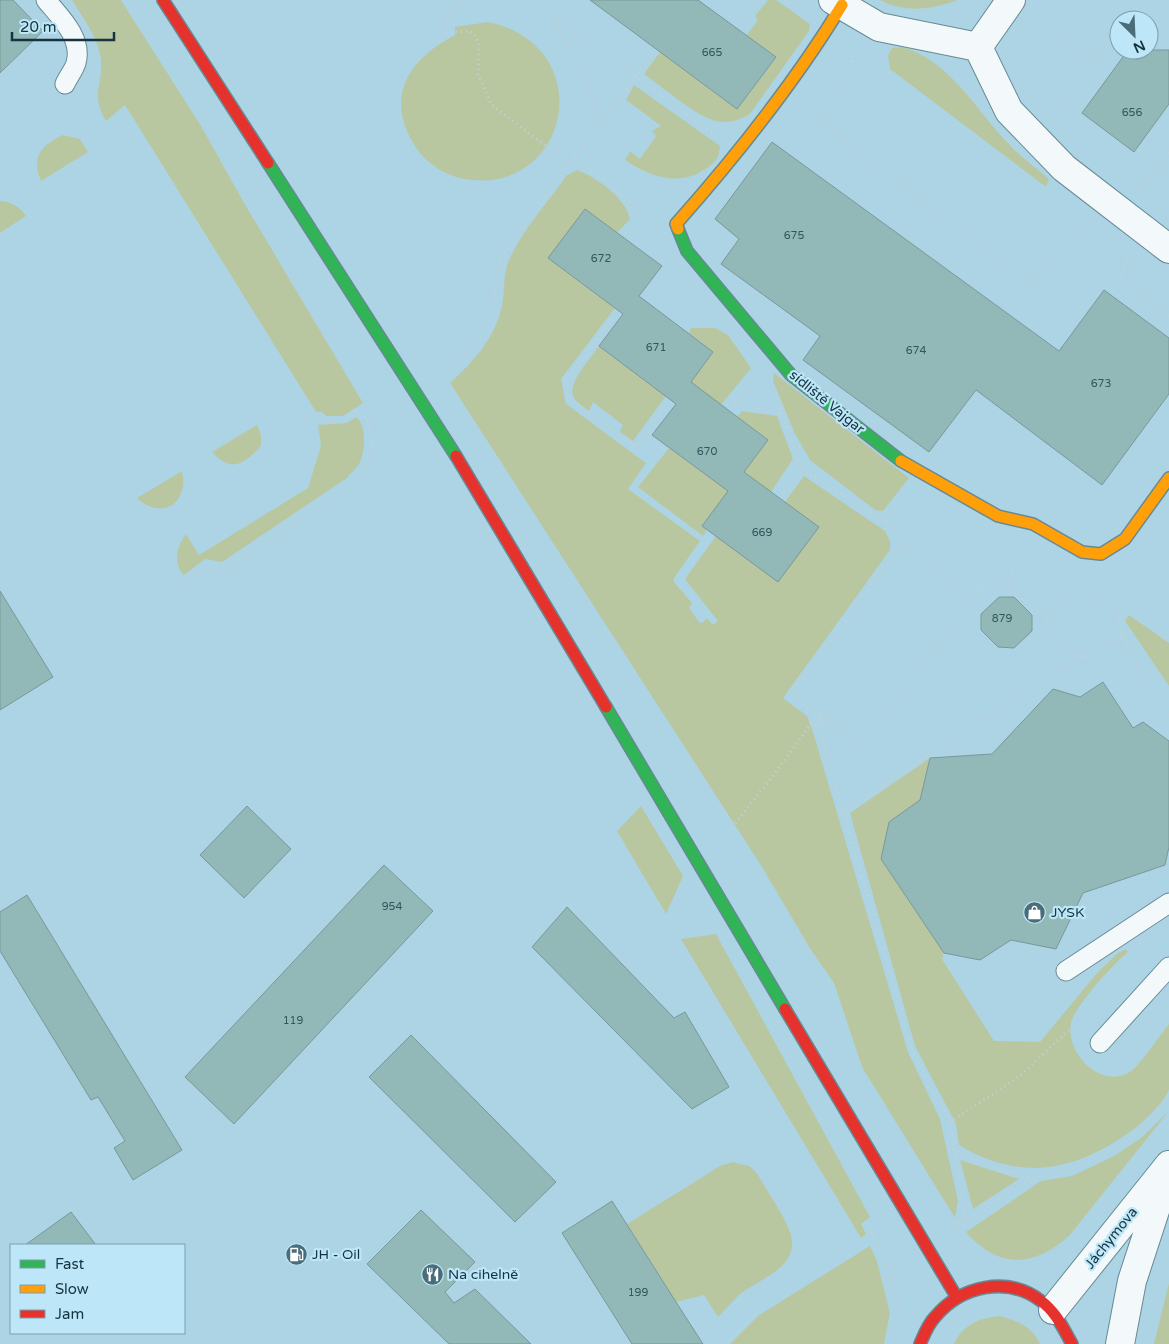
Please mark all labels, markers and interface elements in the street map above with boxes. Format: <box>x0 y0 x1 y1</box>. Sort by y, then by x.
scale bar <box>12 10 115 42</box>
north arrow <box>1109 10 1159 60</box>
text: 20 m <box>20 18 57 36</box>
text: N <box>1130 36 1148 56</box>
house number: 665 <box>702 46 722 59</box>
house number: 656 <box>1122 106 1142 119</box>
house number: 675 <box>784 229 804 242</box>
house number: 672 <box>591 252 611 265</box>
house number: 671 <box>646 341 666 354</box>
house number: 674 <box>906 344 926 357</box>
street label: sídliště Vajgar <box>786 366 869 438</box>
house number: 673 <box>1091 377 1111 390</box>
house number: 670 <box>697 445 717 458</box>
house number: 669 <box>752 526 772 539</box>
house number: 879 <box>992 612 1012 625</box>
house number: 954 <box>382 900 402 913</box>
shop icon: JYSK <box>1023 900 1047 924</box>
place label: JYSK <box>1051 904 1084 921</box>
house number: 119 <box>283 1014 303 1027</box>
street label: Jáchymova <box>1081 1204 1141 1272</box>
fuel station icon: JH - Oil <box>284 1242 308 1266</box>
legend <box>10 1244 185 1334</box>
place label: JH - Oil <box>312 1246 360 1263</box>
text: Fast <box>55 1255 85 1273</box>
restaurant icon: Na cihelně <box>420 1262 444 1286</box>
place label: Na cihelně <box>448 1266 518 1283</box>
text: Slow <box>55 1280 89 1298</box>
house number: 199 <box>628 1286 648 1299</box>
text: Jam <box>55 1305 84 1323</box>

